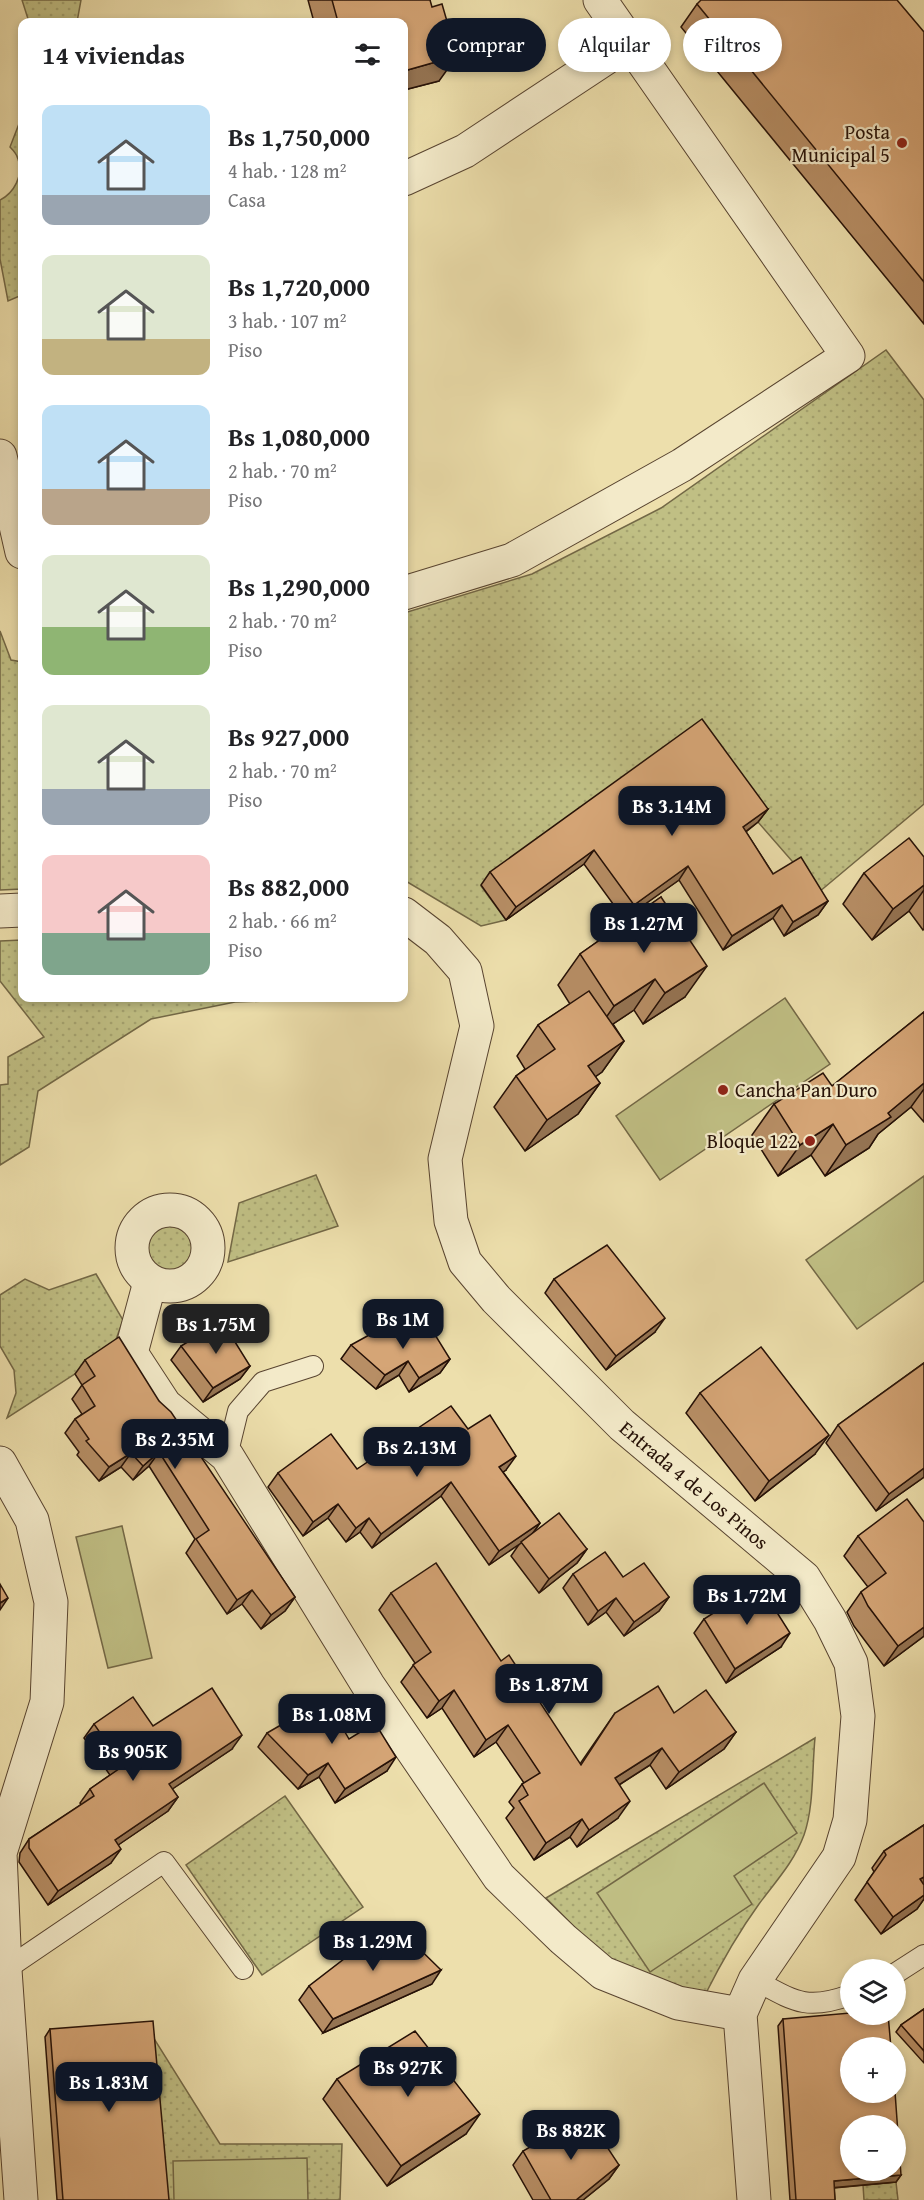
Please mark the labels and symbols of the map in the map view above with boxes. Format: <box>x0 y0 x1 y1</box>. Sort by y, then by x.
place label: Posta Municipal 5 <box>792 117 891 169</box>
marker: Posta Municipal 5 <box>895 136 909 150</box>
pin: Bs 3.14M <box>610 786 734 837</box>
pin: Bs 1.27M <box>582 903 706 954</box>
place label: Cancha Pan Duro <box>735 1075 877 1104</box>
marker: Cancha Pan Duro <box>716 1083 730 1097</box>
place label: Bloque 122 <box>707 1126 798 1155</box>
marker: Bloque 122 <box>803 1134 817 1148</box>
pin: Bs 1M <box>361 1299 445 1350</box>
pin: Bs 1.75M <box>154 1304 278 1355</box>
street label: Entrada 4 de Los Pinos <box>613 1413 775 1556</box>
pin: Bs 2.35M <box>113 1419 237 1470</box>
pin: Bs 2.13M <box>355 1427 479 1478</box>
pin: Bs 1.72M <box>685 1575 809 1626</box>
pin: Bs 1.87M <box>487 1664 611 1715</box>
pin: Bs 1.08M <box>270 1694 394 1745</box>
pin: Bs 905K <box>78 1731 188 1782</box>
pin: Bs 1.29M <box>311 1921 435 1972</box>
pin: Bs 927K <box>353 2047 463 2098</box>
pin: Bs 1.83M <box>47 2062 171 2113</box>
pin: Bs 882K <box>516 2110 626 2161</box>

